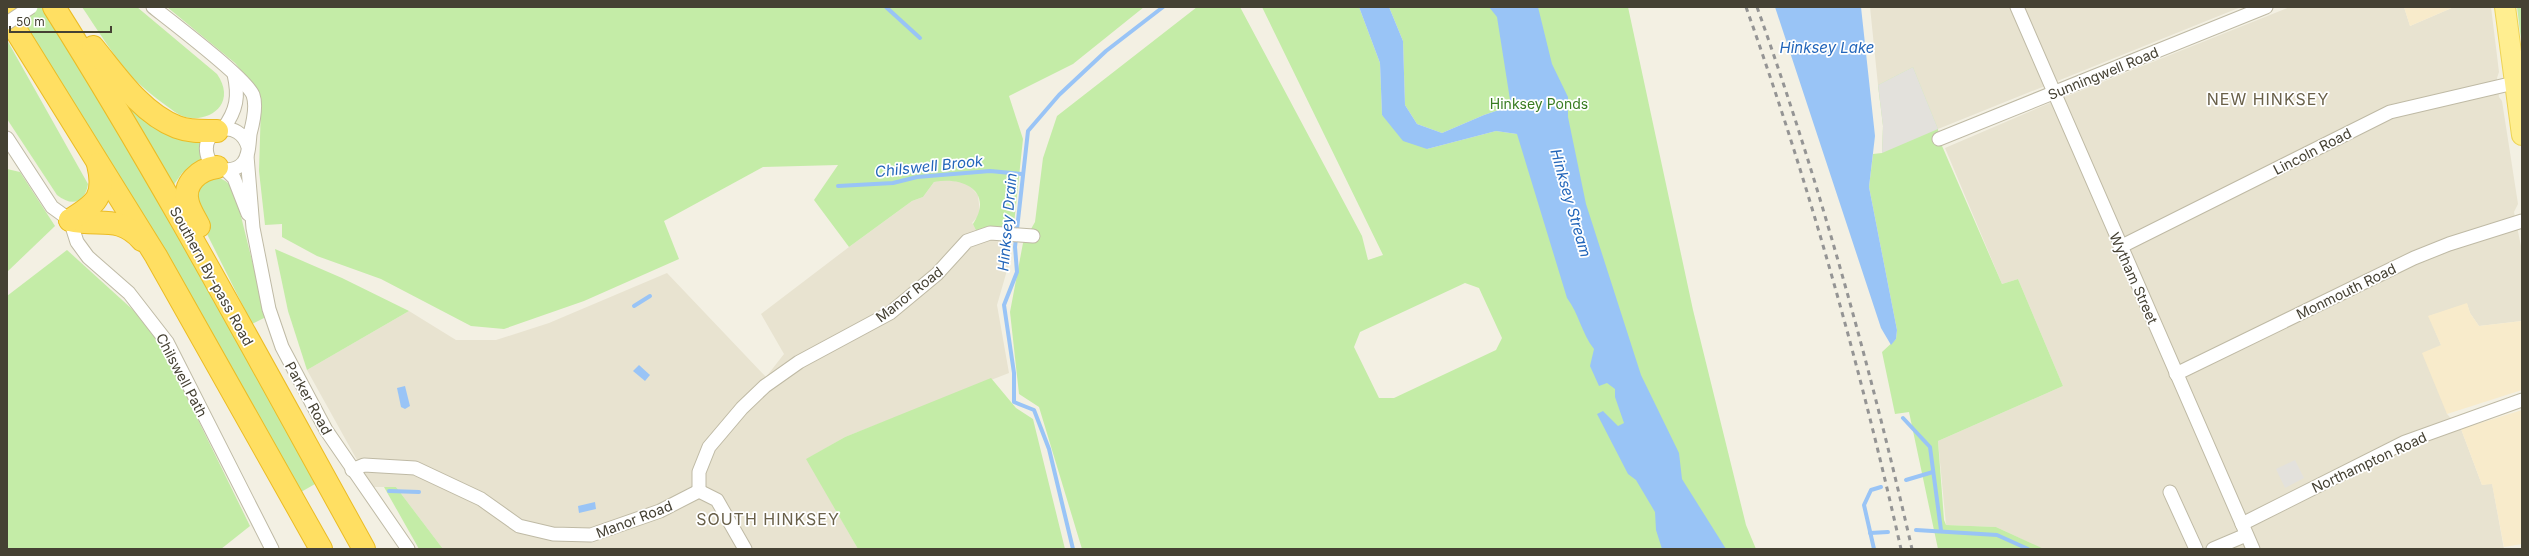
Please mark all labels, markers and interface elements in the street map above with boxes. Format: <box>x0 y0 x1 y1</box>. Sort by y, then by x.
scale bar <box>10 8 111 34</box>
text: 50 m <box>16 14 45 29</box>
water label: Hinksey Lake <box>1779 38 1875 57</box>
street label: Sunningwell Road <box>2045 43 2161 103</box>
district label: NEW HINKSEY <box>2207 89 2329 109</box>
park label: Hinksey Ponds <box>1490 95 1588 112</box>
street label: Lincoln Road <box>2270 124 2354 178</box>
water label: Hinksey Stream <box>1546 147 1596 259</box>
water label: Chilswell Brook <box>874 151 985 181</box>
water label: Hinksey Drain <box>993 172 1021 272</box>
street label: Southern By-pass Road <box>167 204 257 348</box>
street label: Wytham Street <box>2106 230 2162 327</box>
street label: Monmouth Road <box>2293 260 2399 322</box>
street label: Manor Road <box>872 263 946 325</box>
street label: Chilswell Path <box>153 330 211 420</box>
street label: Parker Road <box>282 359 336 437</box>
street label: Northampton Road <box>2309 428 2429 496</box>
street label: Manor Road <box>594 497 674 541</box>
district label: SOUTH HINKSEY <box>696 509 840 529</box>

